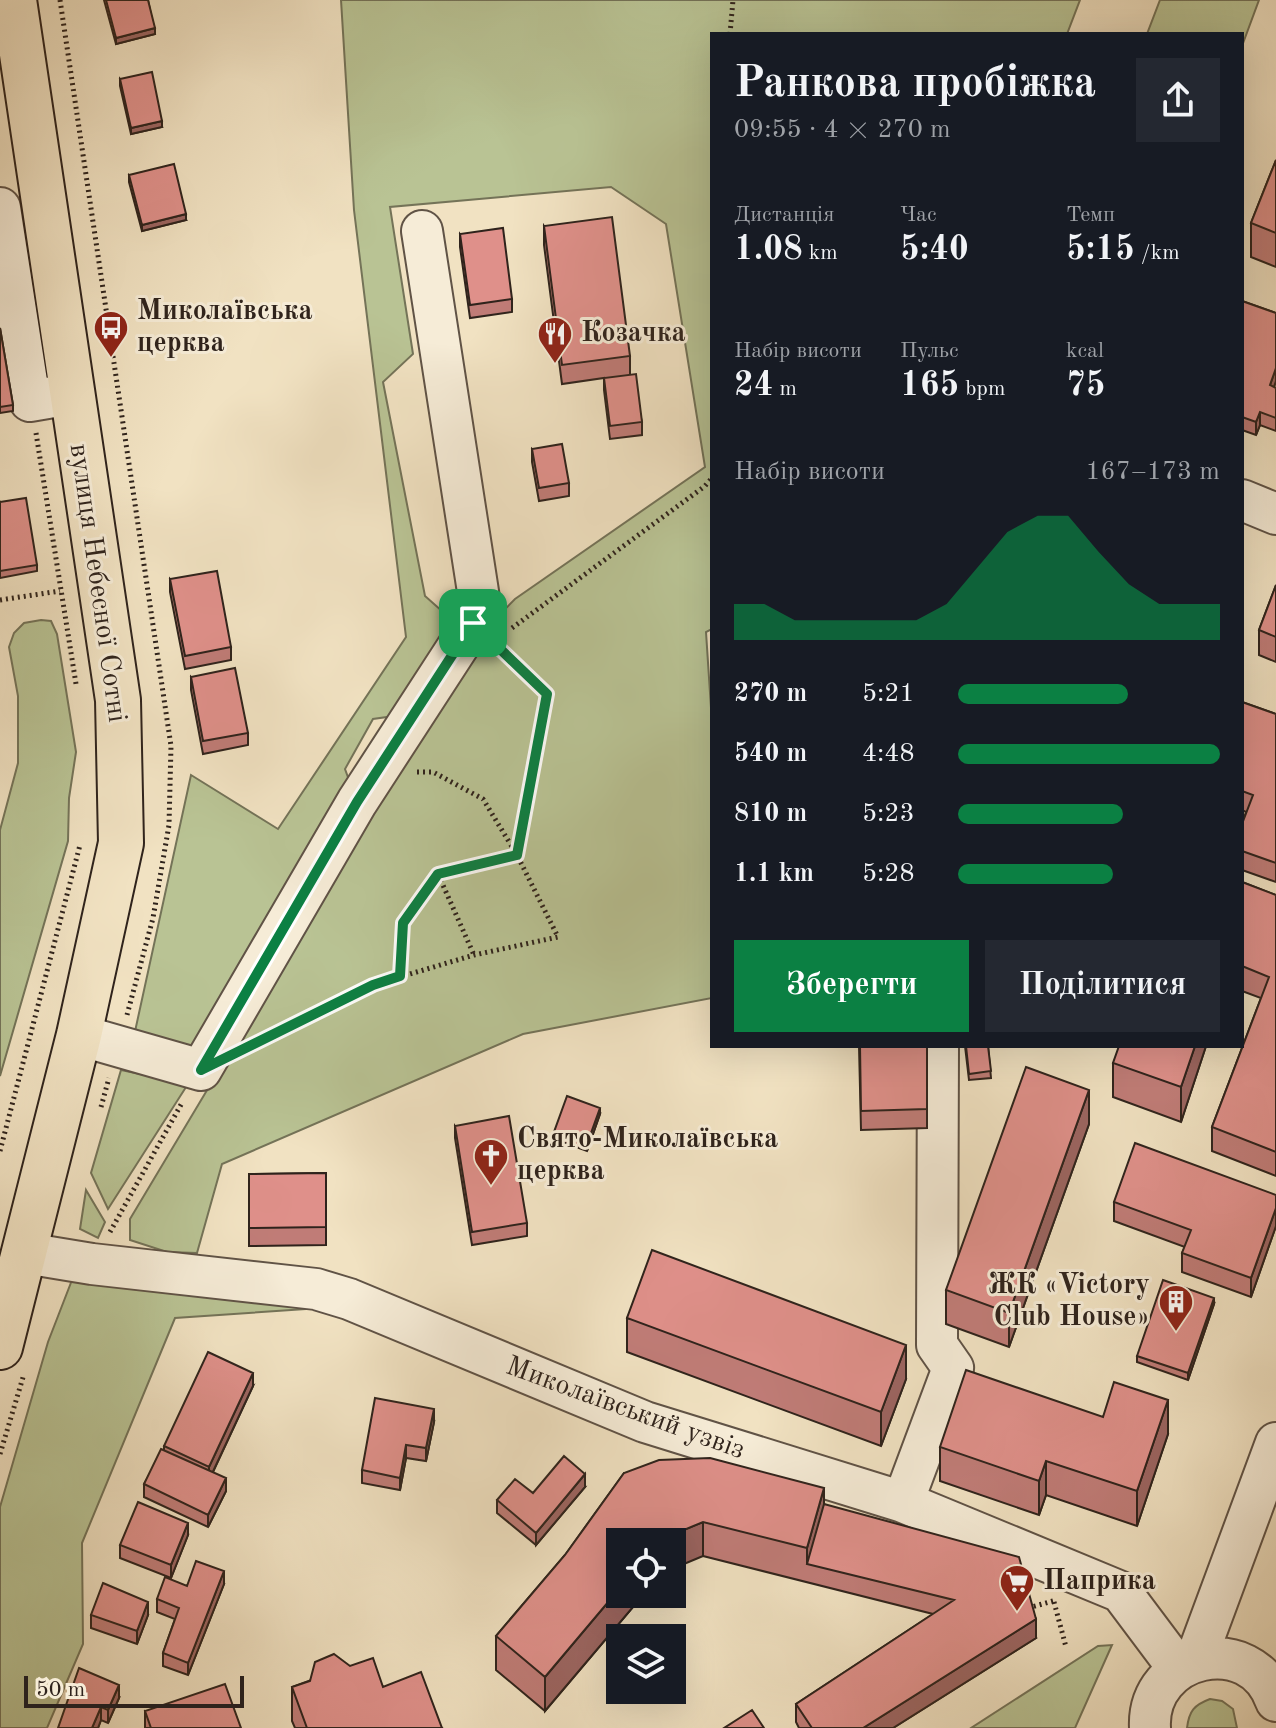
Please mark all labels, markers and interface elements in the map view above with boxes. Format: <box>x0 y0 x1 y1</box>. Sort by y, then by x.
button: share <box>1136 58 1220 142</box>
text: Ранкова пробіжка <box>734 62 1096 106</box>
text: 09:55 · 4 × 270 m <box>734 117 951 143</box>
text: Дистанція <box>734 204 834 226</box>
text: Час <box>900 204 937 226</box>
text: Темп <box>1066 204 1115 226</box>
text: 1.08 <box>734 233 803 267</box>
text: 5:40 <box>900 233 969 267</box>
text: 5:15 <box>1066 233 1135 267</box>
text: km <box>803 242 838 264</box>
text: /km <box>1135 242 1180 264</box>
place label: Миколаївська церква <box>137 298 313 358</box>
bus stop icon: Миколаївська церква <box>92 309 130 359</box>
restaurant icon: Козачка <box>536 315 574 365</box>
place label: Козачка <box>581 319 686 348</box>
text: Набір висоти <box>734 340 862 362</box>
text: Пульс <box>900 340 959 362</box>
text: kcal <box>1066 340 1104 362</box>
text: 24 <box>734 369 773 403</box>
text: 165 <box>900 369 959 403</box>
text: 75 <box>1066 369 1105 403</box>
text: m <box>773 378 797 400</box>
text: bpm <box>959 378 1005 400</box>
street label: вулиця Небесної Сотні <box>64 442 130 724</box>
text: Набір висоти <box>734 459 885 485</box>
text: 167–173 m <box>1085 459 1220 485</box>
pin <box>439 589 507 657</box>
icon: arrive <box>451 601 495 645</box>
text: 270 m <box>734 681 807 707</box>
text: 5:21 <box>862 681 915 707</box>
text: 540 m <box>734 741 807 767</box>
text: 4:48 <box>862 741 915 767</box>
text: 810 m <box>734 801 807 827</box>
text: 5:23 <box>862 801 915 827</box>
text: 1.1 km <box>734 861 814 887</box>
text: 5:28 <box>862 861 915 887</box>
button: Зберегти <box>734 940 969 1032</box>
button: Поділитися <box>985 940 1220 1032</box>
place label: Свято-Миколаївська церква <box>517 1125 778 1186</box>
church icon: Свято-Миколаївська церква <box>472 1137 510 1187</box>
place label: ЖК «Victory Club House» <box>988 1271 1150 1332</box>
building icon: ЖК «Victory Club House» <box>1157 1283 1195 1333</box>
street label: Миколаївський узвіз <box>502 1353 748 1465</box>
map controls <box>606 1528 686 1704</box>
button: locate <box>606 1528 686 1608</box>
supermarket icon: Паприка <box>998 1563 1036 1613</box>
place label: Паприка <box>1043 1568 1156 1596</box>
button: layers <box>606 1624 686 1704</box>
scale bar <box>24 1672 244 1708</box>
text: 50 m <box>36 1679 85 1701</box>

